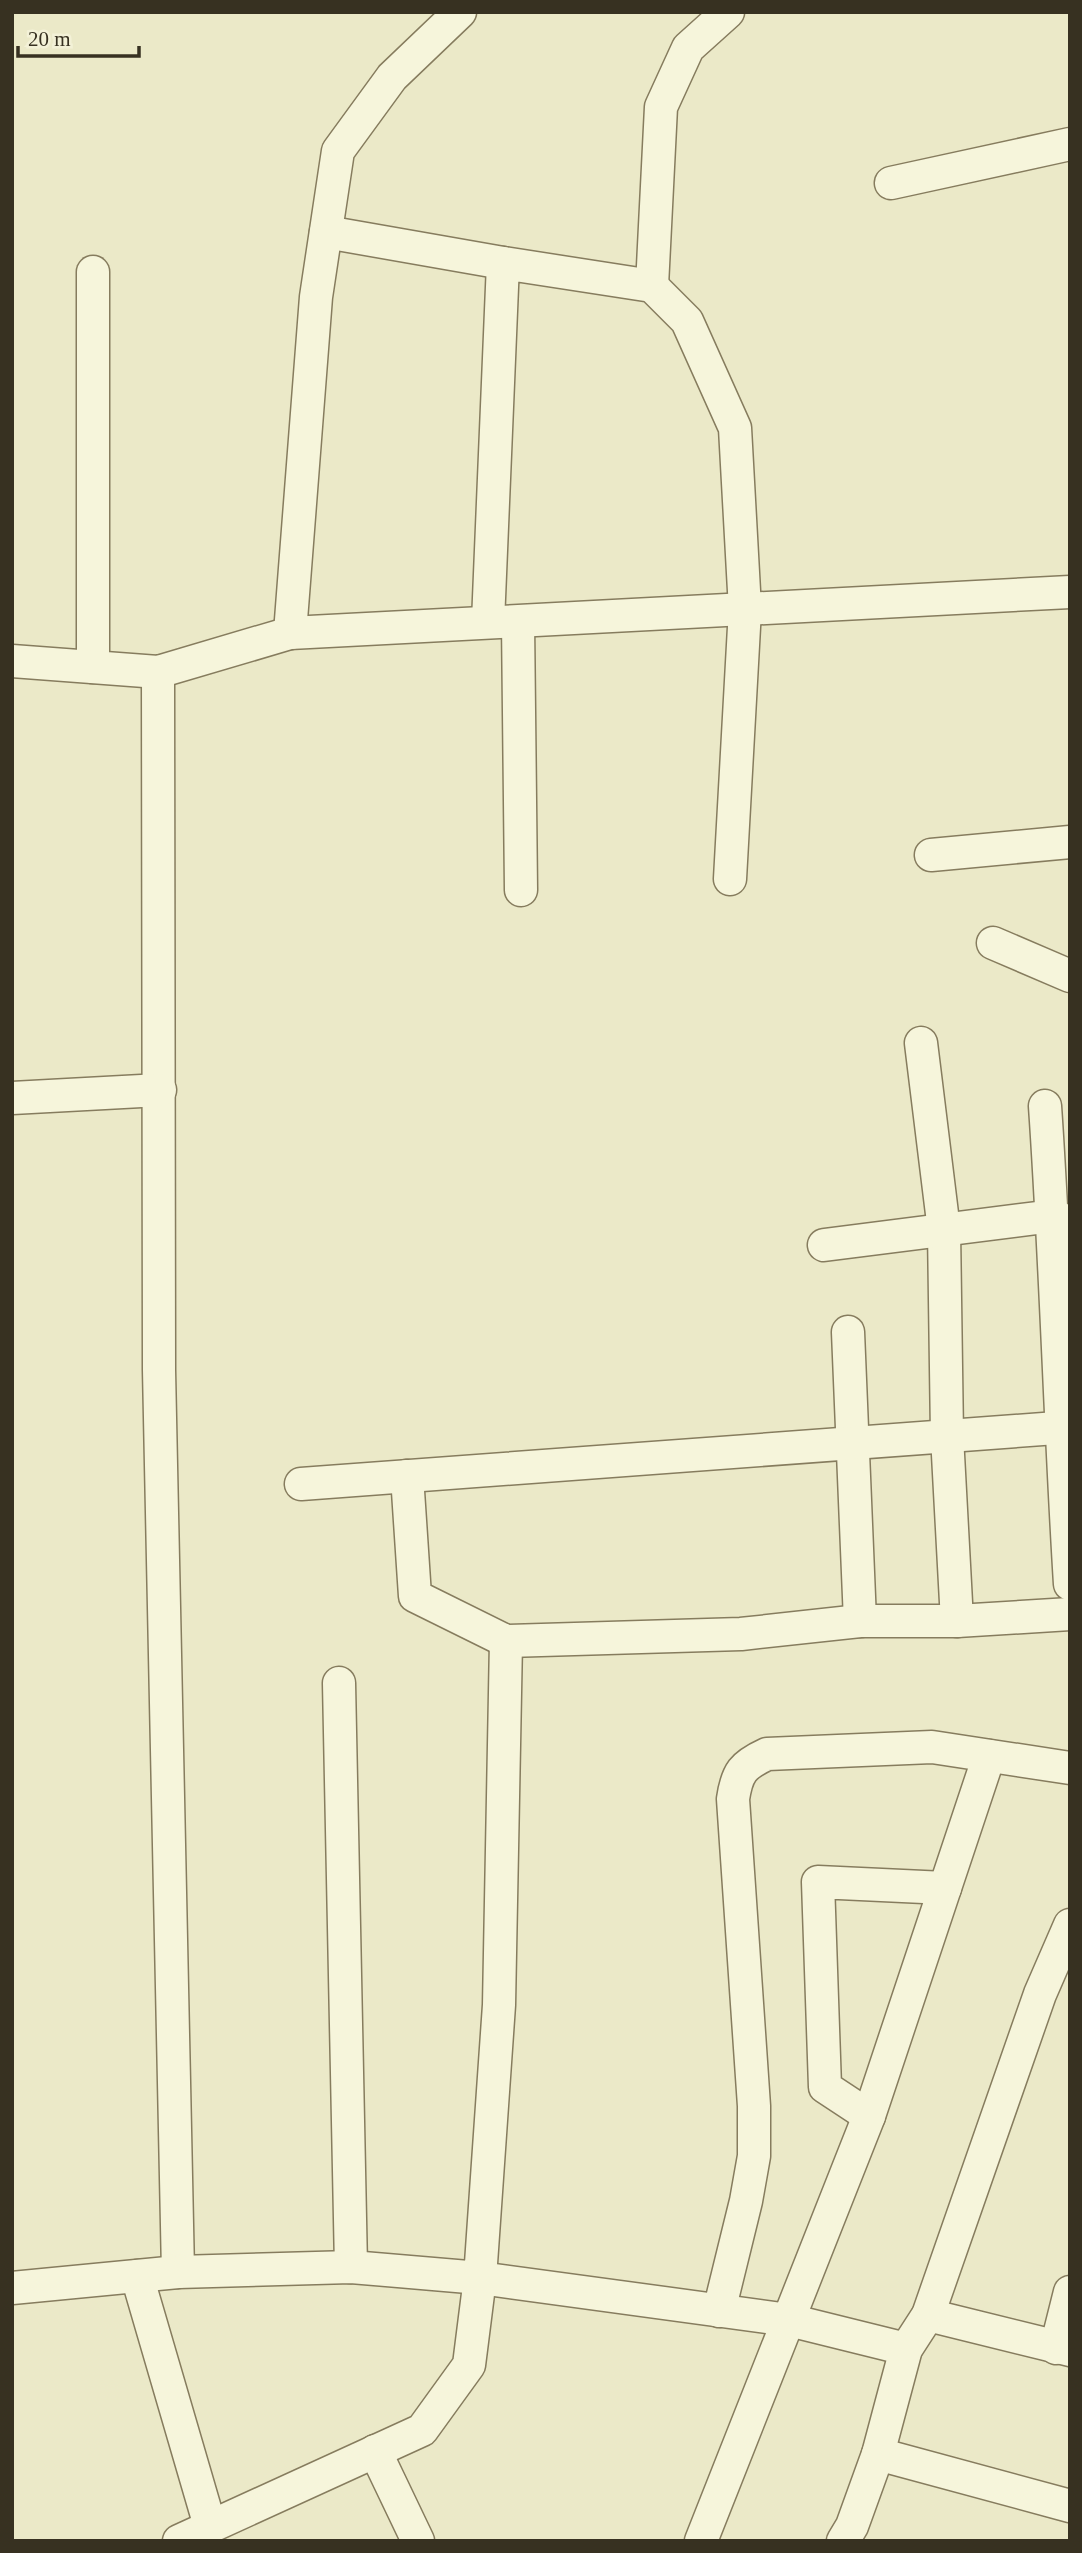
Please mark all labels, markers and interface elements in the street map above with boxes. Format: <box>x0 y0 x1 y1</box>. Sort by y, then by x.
scale bar <box>18 14 138 58</box>
text: 20 m <box>28 27 71 51</box>

